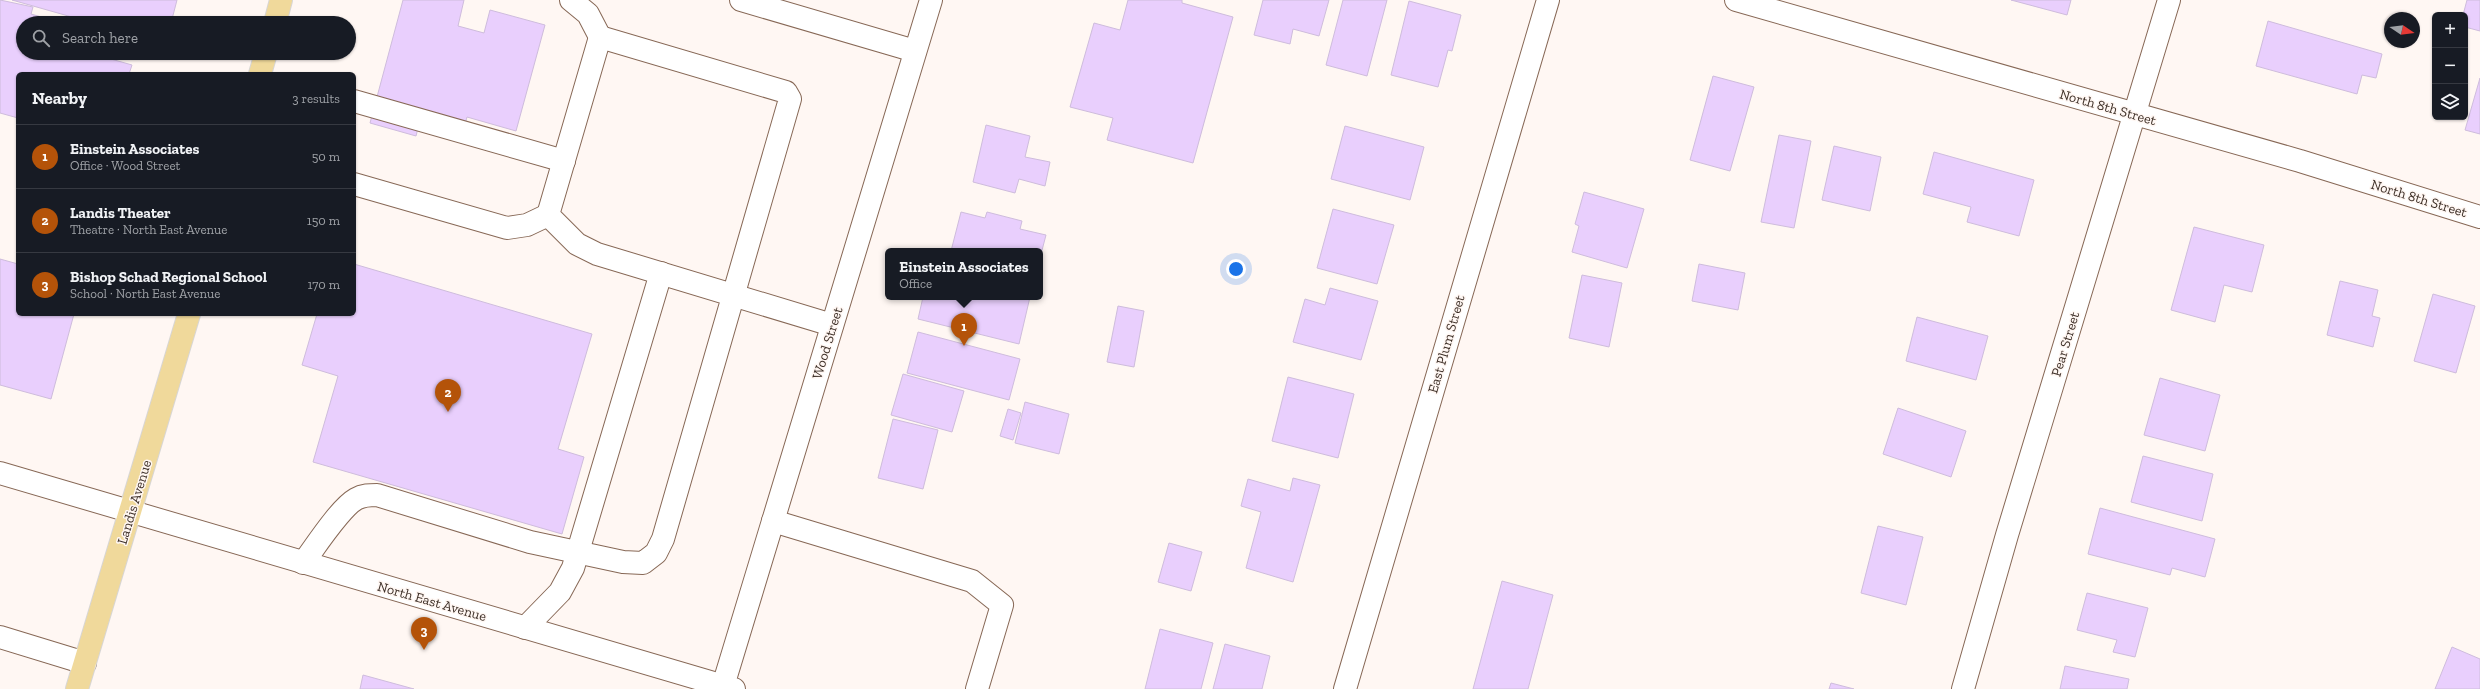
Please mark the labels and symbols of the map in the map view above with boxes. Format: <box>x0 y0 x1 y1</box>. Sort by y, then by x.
north arrow <box>2384 12 2420 48</box>
street label: North 8th Street <box>2058 86 2159 130</box>
street label: North 8th Street <box>2369 176 2470 221</box>
your location <box>1226 259 1246 279</box>
street label: East Plum Street <box>1424 292 1469 395</box>
street label: Wood Street <box>808 304 847 381</box>
street label: Pear Street <box>2048 309 2084 379</box>
pin: 1 <box>951 313 977 346</box>
pin: 2 <box>435 379 461 412</box>
street label: Landis Avenue <box>114 458 155 546</box>
street label: North East Avenue <box>375 578 489 625</box>
pin: 3 <box>411 617 437 650</box>

